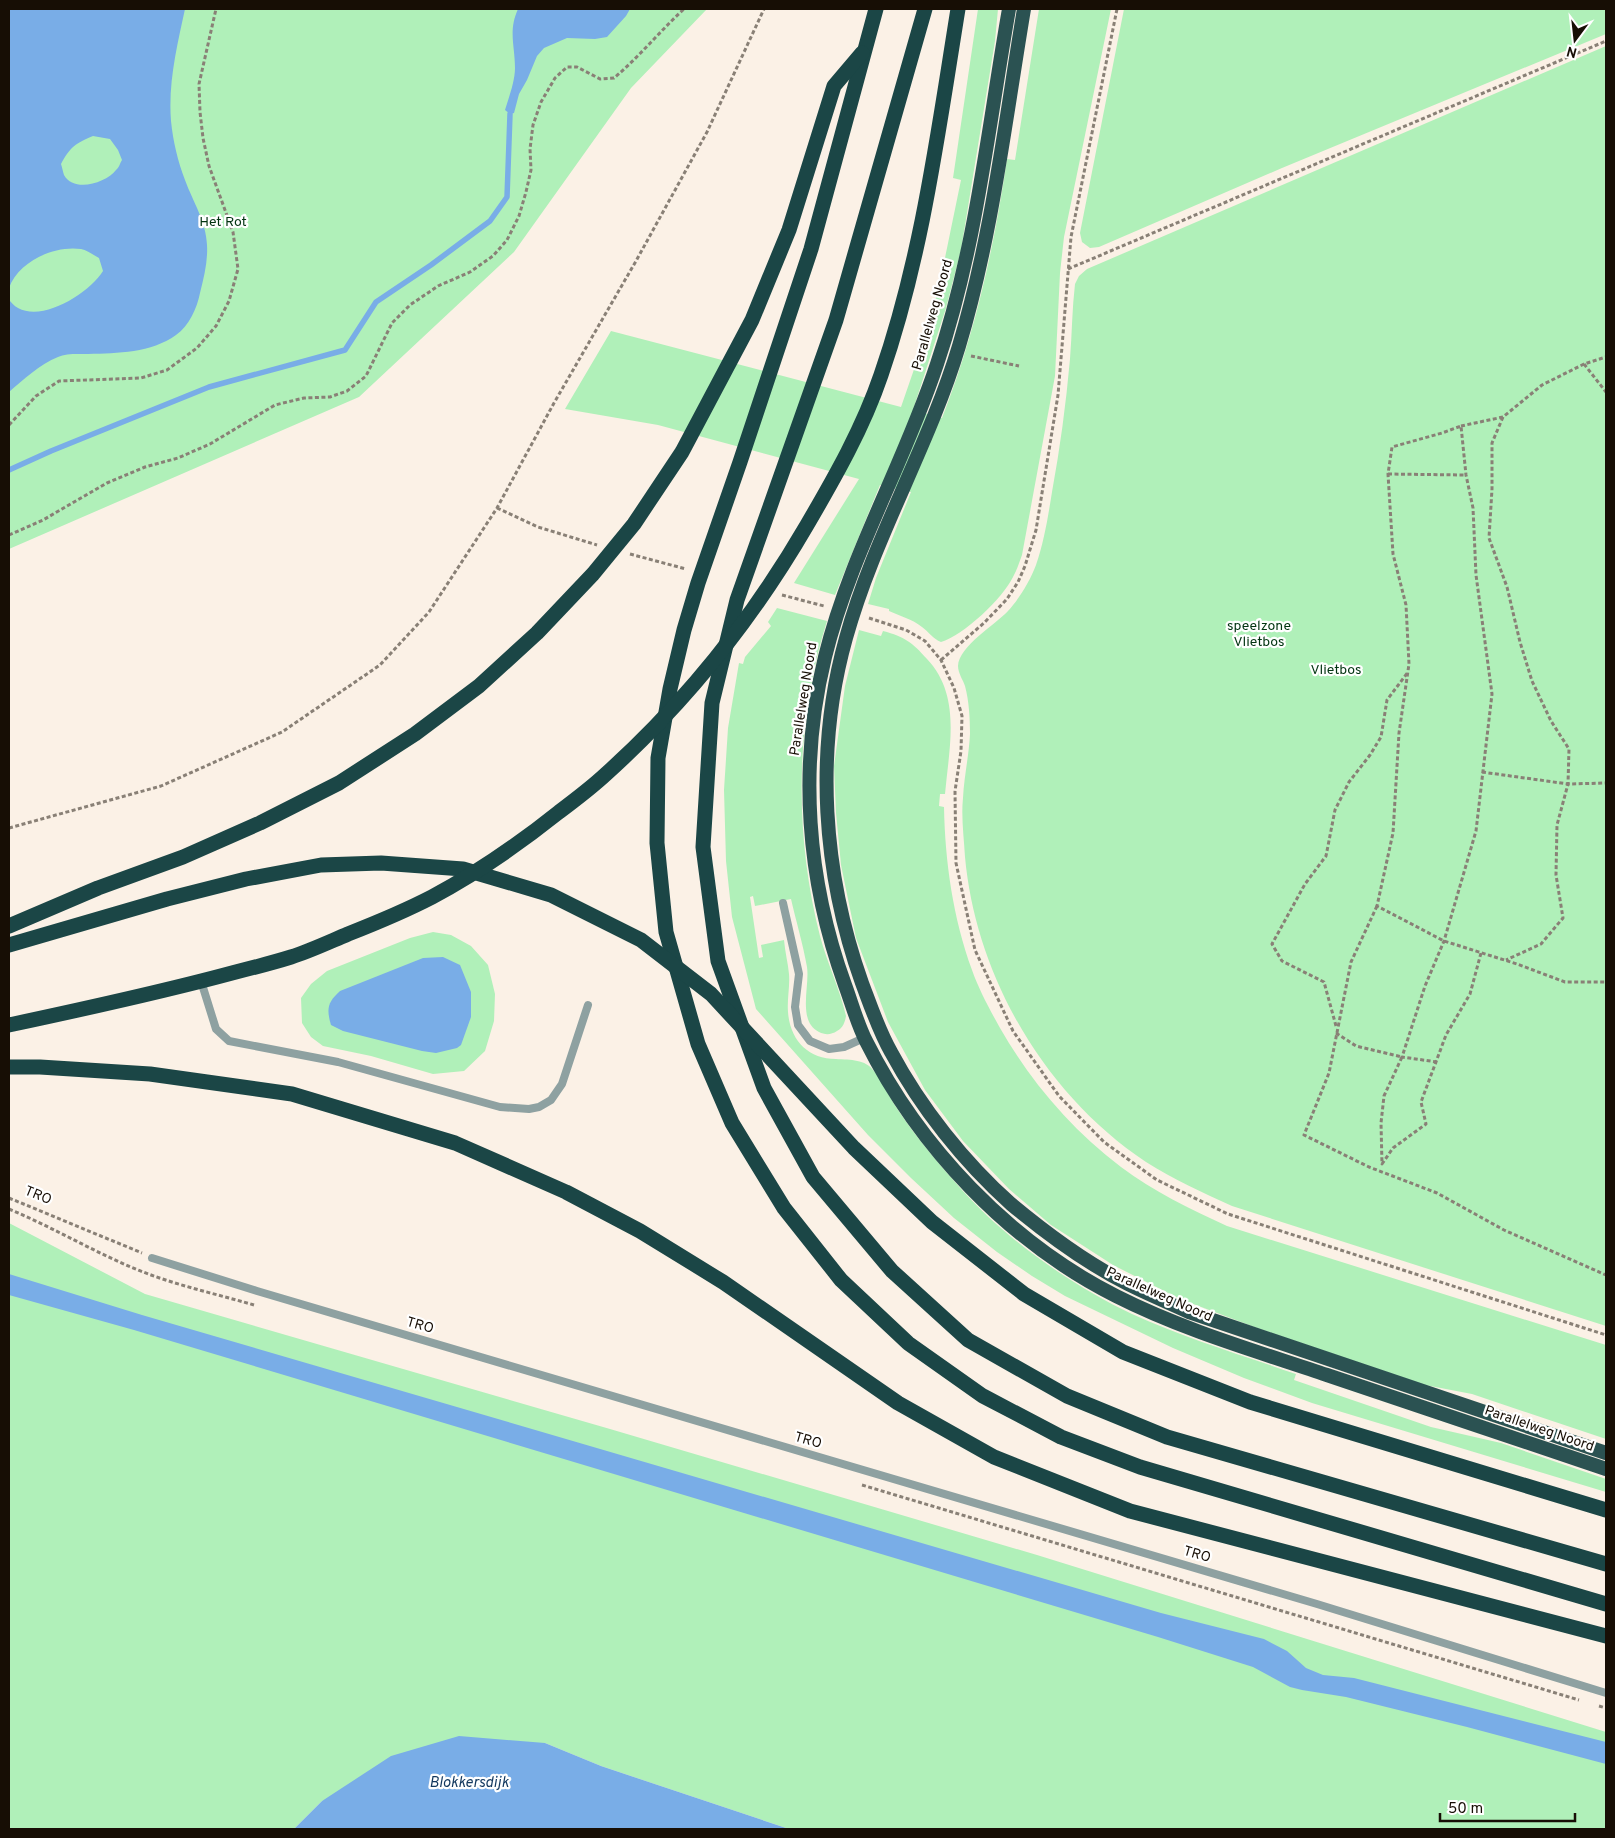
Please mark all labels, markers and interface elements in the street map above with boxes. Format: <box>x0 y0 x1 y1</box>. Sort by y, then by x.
north arrow <box>1550 15 1600 65</box>
text: N <box>1565 42 1579 61</box>
park label: Het Rot <box>199 214 247 231</box>
street label: Parallelweg Noord <box>909 258 957 372</box>
park label: speelzone Vlietbos <box>1227 618 1291 651</box>
street label: Parallelweg Noord <box>787 641 821 757</box>
park label: Vlietbos <box>1310 662 1362 679</box>
street label: TRO <box>22 1183 54 1209</box>
street label: Parallelweg Noord <box>1103 1264 1215 1326</box>
street label: TRO <box>404 1314 436 1338</box>
street label: Parallelweg Noord <box>1482 1402 1596 1456</box>
street label: TRO <box>792 1429 824 1453</box>
street label: TRO <box>1181 1543 1213 1567</box>
water label: Blokkersdijk <box>429 1774 509 1793</box>
scale bar <box>1440 1790 1575 1822</box>
text: 50 m <box>1448 1800 1483 1819</box>

